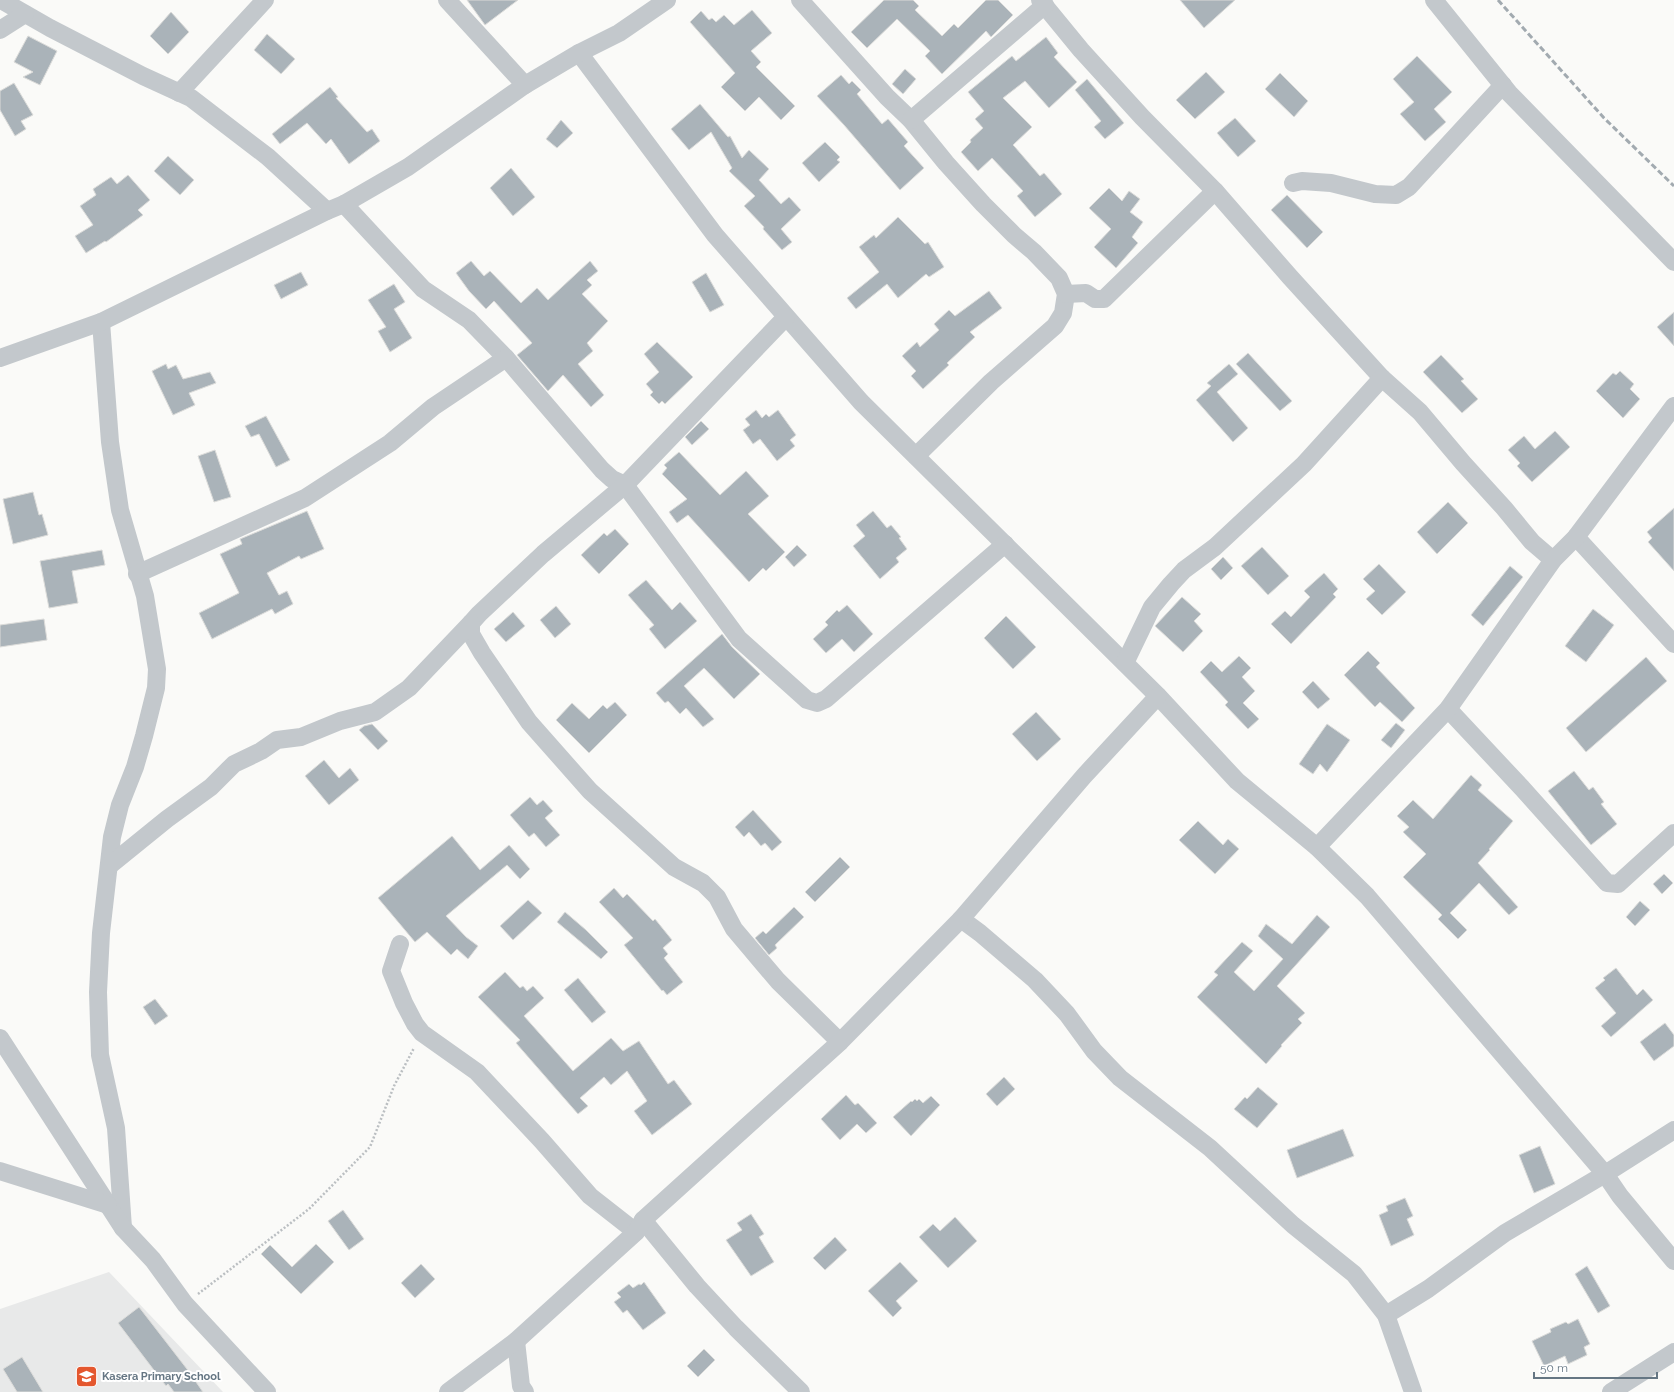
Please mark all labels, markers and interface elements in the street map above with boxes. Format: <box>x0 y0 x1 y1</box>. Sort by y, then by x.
scale bar <box>1534 1354 1657 1380</box>
text: 50 m <box>1540 1361 1568 1375</box>
school or university icon: Kasera Primary School <box>73 1363 99 1389</box>
place label: Kasera Primary School <box>102 1370 221 1383</box>

